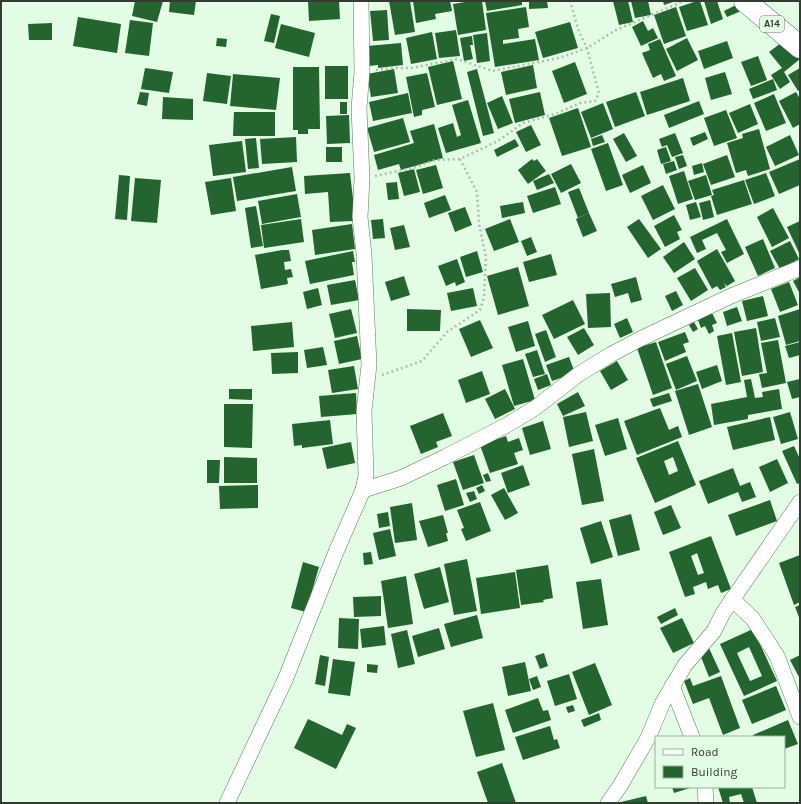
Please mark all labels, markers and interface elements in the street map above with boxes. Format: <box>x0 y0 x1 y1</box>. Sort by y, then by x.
road number: A14 <box>760 16 784 32</box>
legend <box>655 736 785 788</box>
text: Road <box>691 745 719 759</box>
text: Building <box>691 765 738 779</box>

